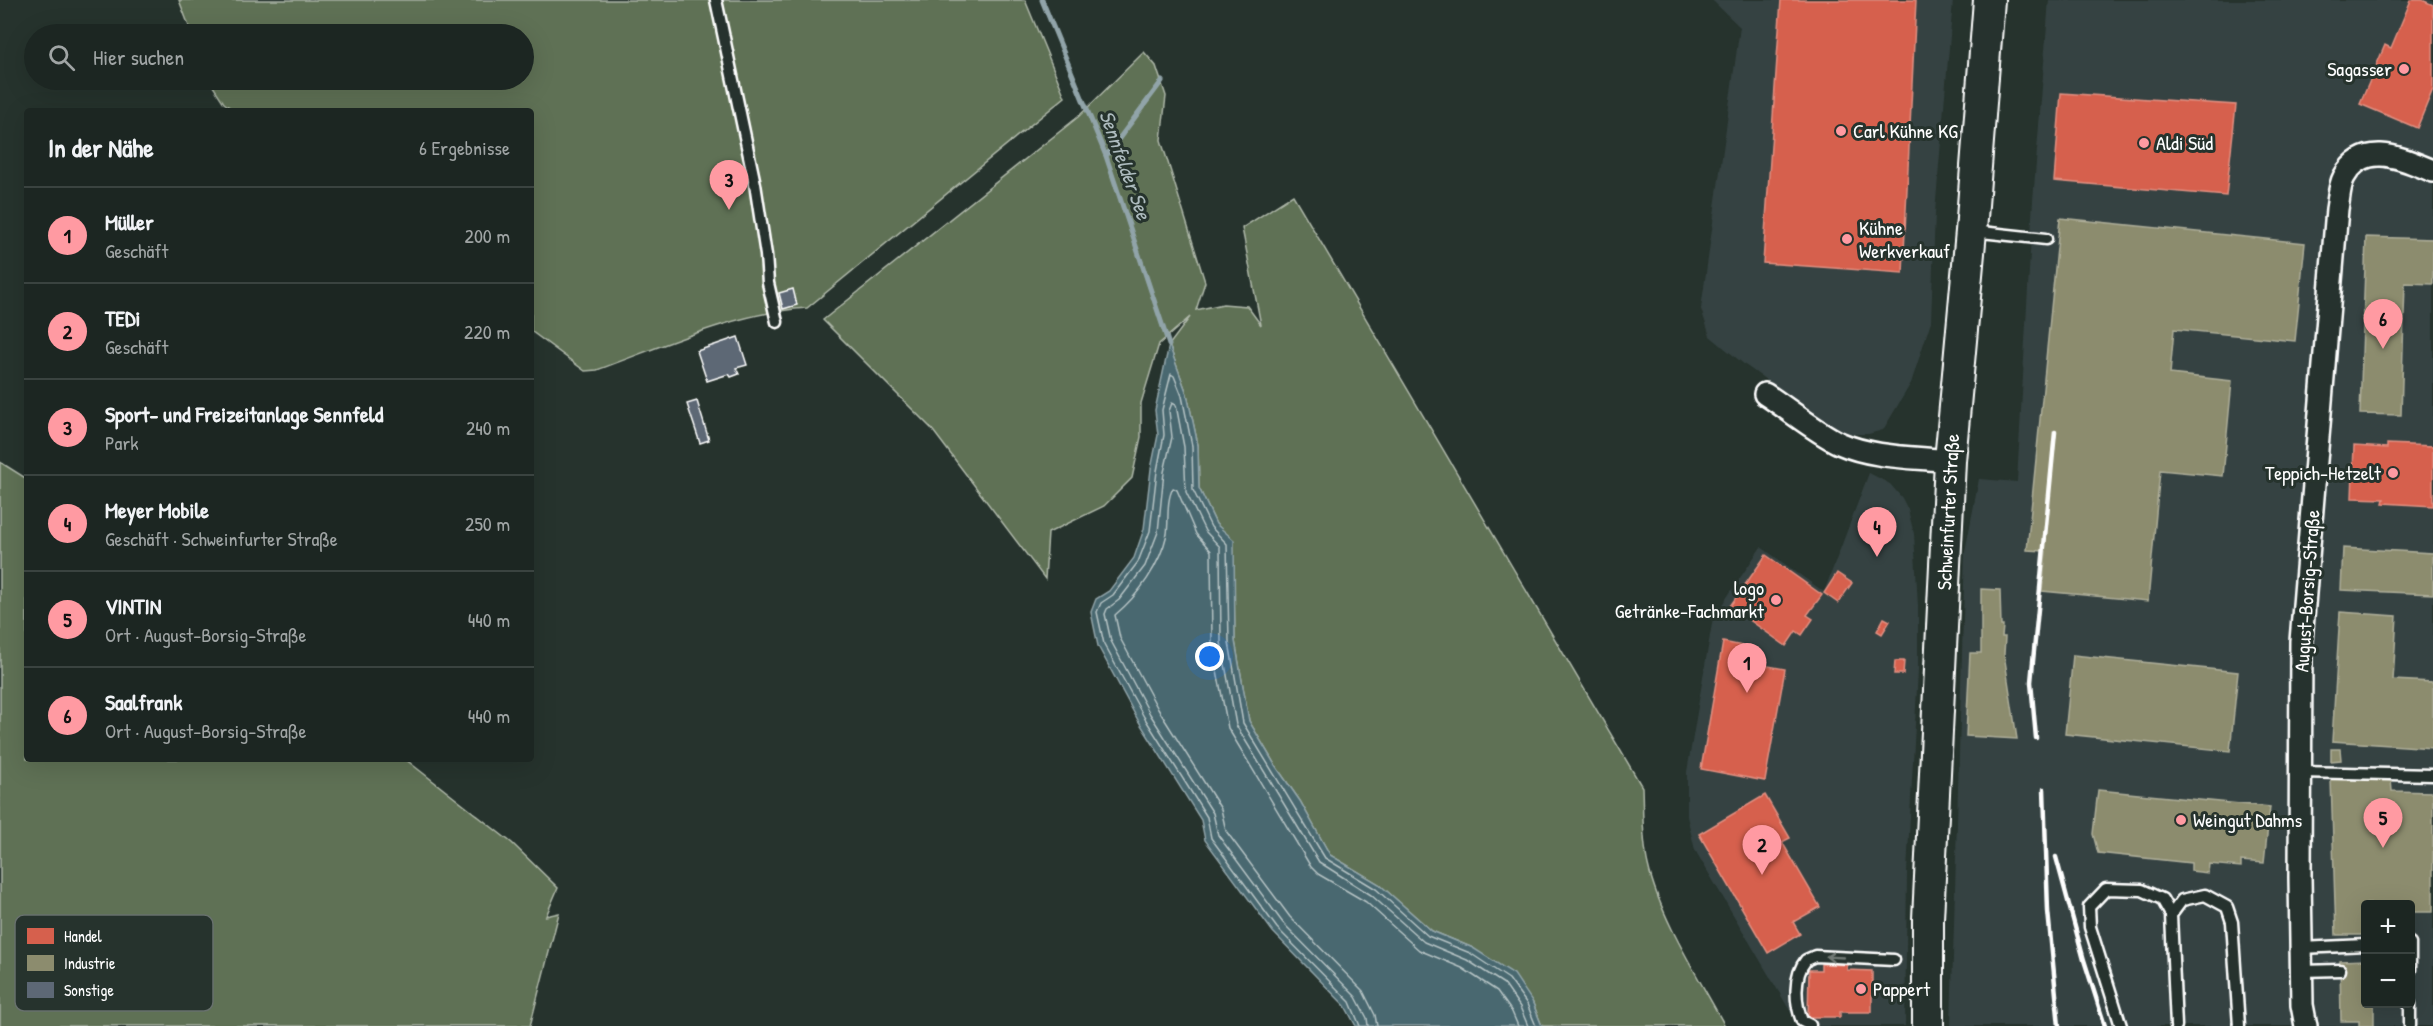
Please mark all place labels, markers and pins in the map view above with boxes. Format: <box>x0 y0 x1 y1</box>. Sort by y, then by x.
place label: Sagasser <box>2327 55 2392 82</box>
marker: Sagasser <box>2397 62 2411 76</box>
place label: Carl Kühne KG <box>1853 117 1958 144</box>
marker: Carl Kühne KG <box>1834 124 1848 138</box>
place label: Aldi Süd <box>2156 129 2213 156</box>
marker: Aldi Süd <box>2137 136 2151 150</box>
pin: 3 <box>710 160 748 210</box>
place label: Kühne Werkverkauf <box>1859 214 1950 264</box>
marker: Kühne Werkverkauf <box>1840 232 1854 246</box>
pin: 6 <box>2364 300 2402 349</box>
place label: Teppich-Hetzelt <box>2265 459 2382 486</box>
marker: Teppich-Hetzelt <box>2386 466 2400 480</box>
pin: 4 <box>1858 508 1896 557</box>
place label: logo Getränke-Fachmarkt <box>1615 574 1765 624</box>
marker: logo Getränke-Fachmarkt <box>1769 593 1783 607</box>
pin: 1 <box>1728 644 1766 693</box>
pin: 5 <box>2364 798 2402 848</box>
place label: Weingut Dahms <box>2193 806 2303 833</box>
marker: Weingut Dahms <box>2174 813 2188 827</box>
pin: 2 <box>1742 826 1782 875</box>
place label: Pappert <box>1873 975 1931 1002</box>
marker: Pappert <box>1854 982 1868 996</box>

